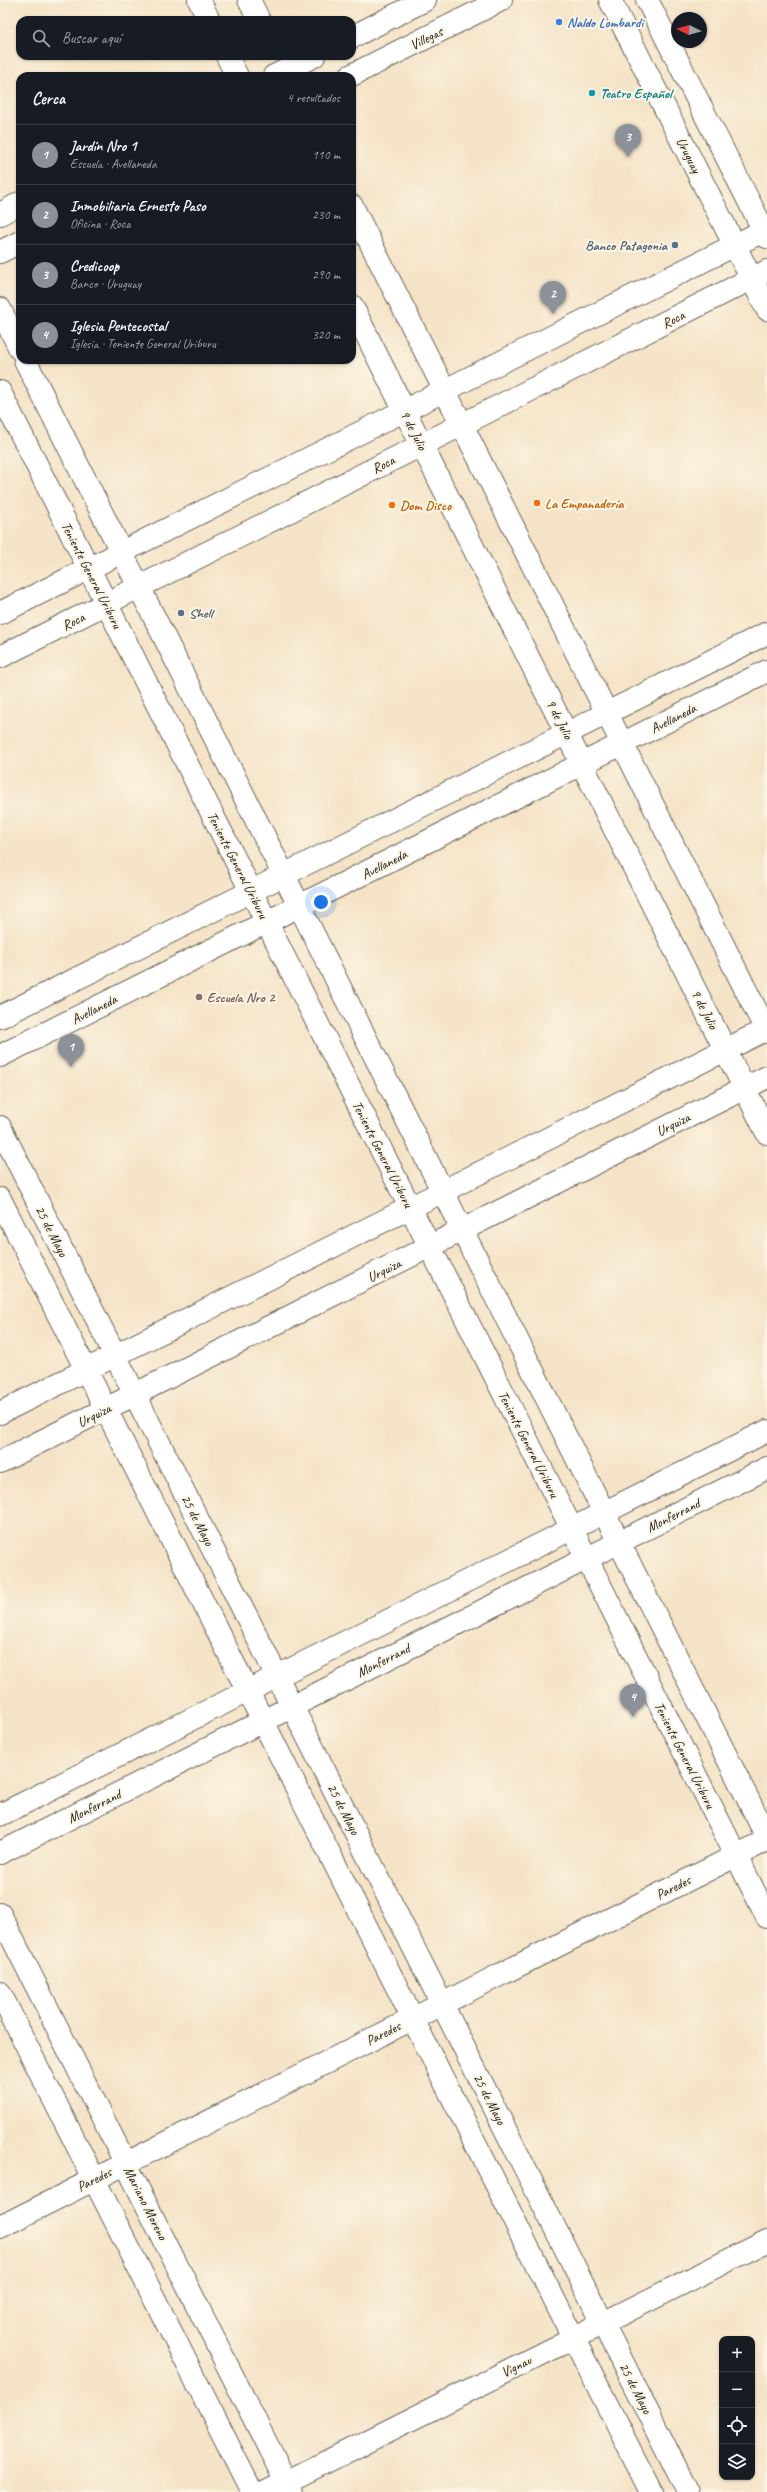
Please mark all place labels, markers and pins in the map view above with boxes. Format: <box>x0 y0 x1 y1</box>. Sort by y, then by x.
place label: Naldo Lombardi <box>567 14 645 31</box>
marker: Naldo Lombardi <box>554 17 564 27</box>
place label: Teatro Español <box>600 85 675 102</box>
marker: Teatro Español <box>587 88 597 98</box>
pin: 3 <box>615 124 641 157</box>
place label: Banco Patagonia <box>585 237 669 254</box>
marker: Banco Patagonia <box>670 240 680 250</box>
pin: 2 <box>540 281 566 314</box>
place label: La Empanadería <box>545 495 625 512</box>
place label: Dom Disco <box>400 497 452 514</box>
marker: La Empanadería <box>532 498 542 508</box>
marker: Dom Disco <box>387 500 397 510</box>
place label: Shell <box>189 605 215 622</box>
marker: Shell <box>176 608 186 618</box>
place label: Escuela Nro 2 <box>207 989 276 1006</box>
marker: Escuela Nro 2 <box>194 992 204 1002</box>
pin: 1 <box>58 1034 84 1067</box>
pin: 4 <box>620 1684 646 1717</box>

